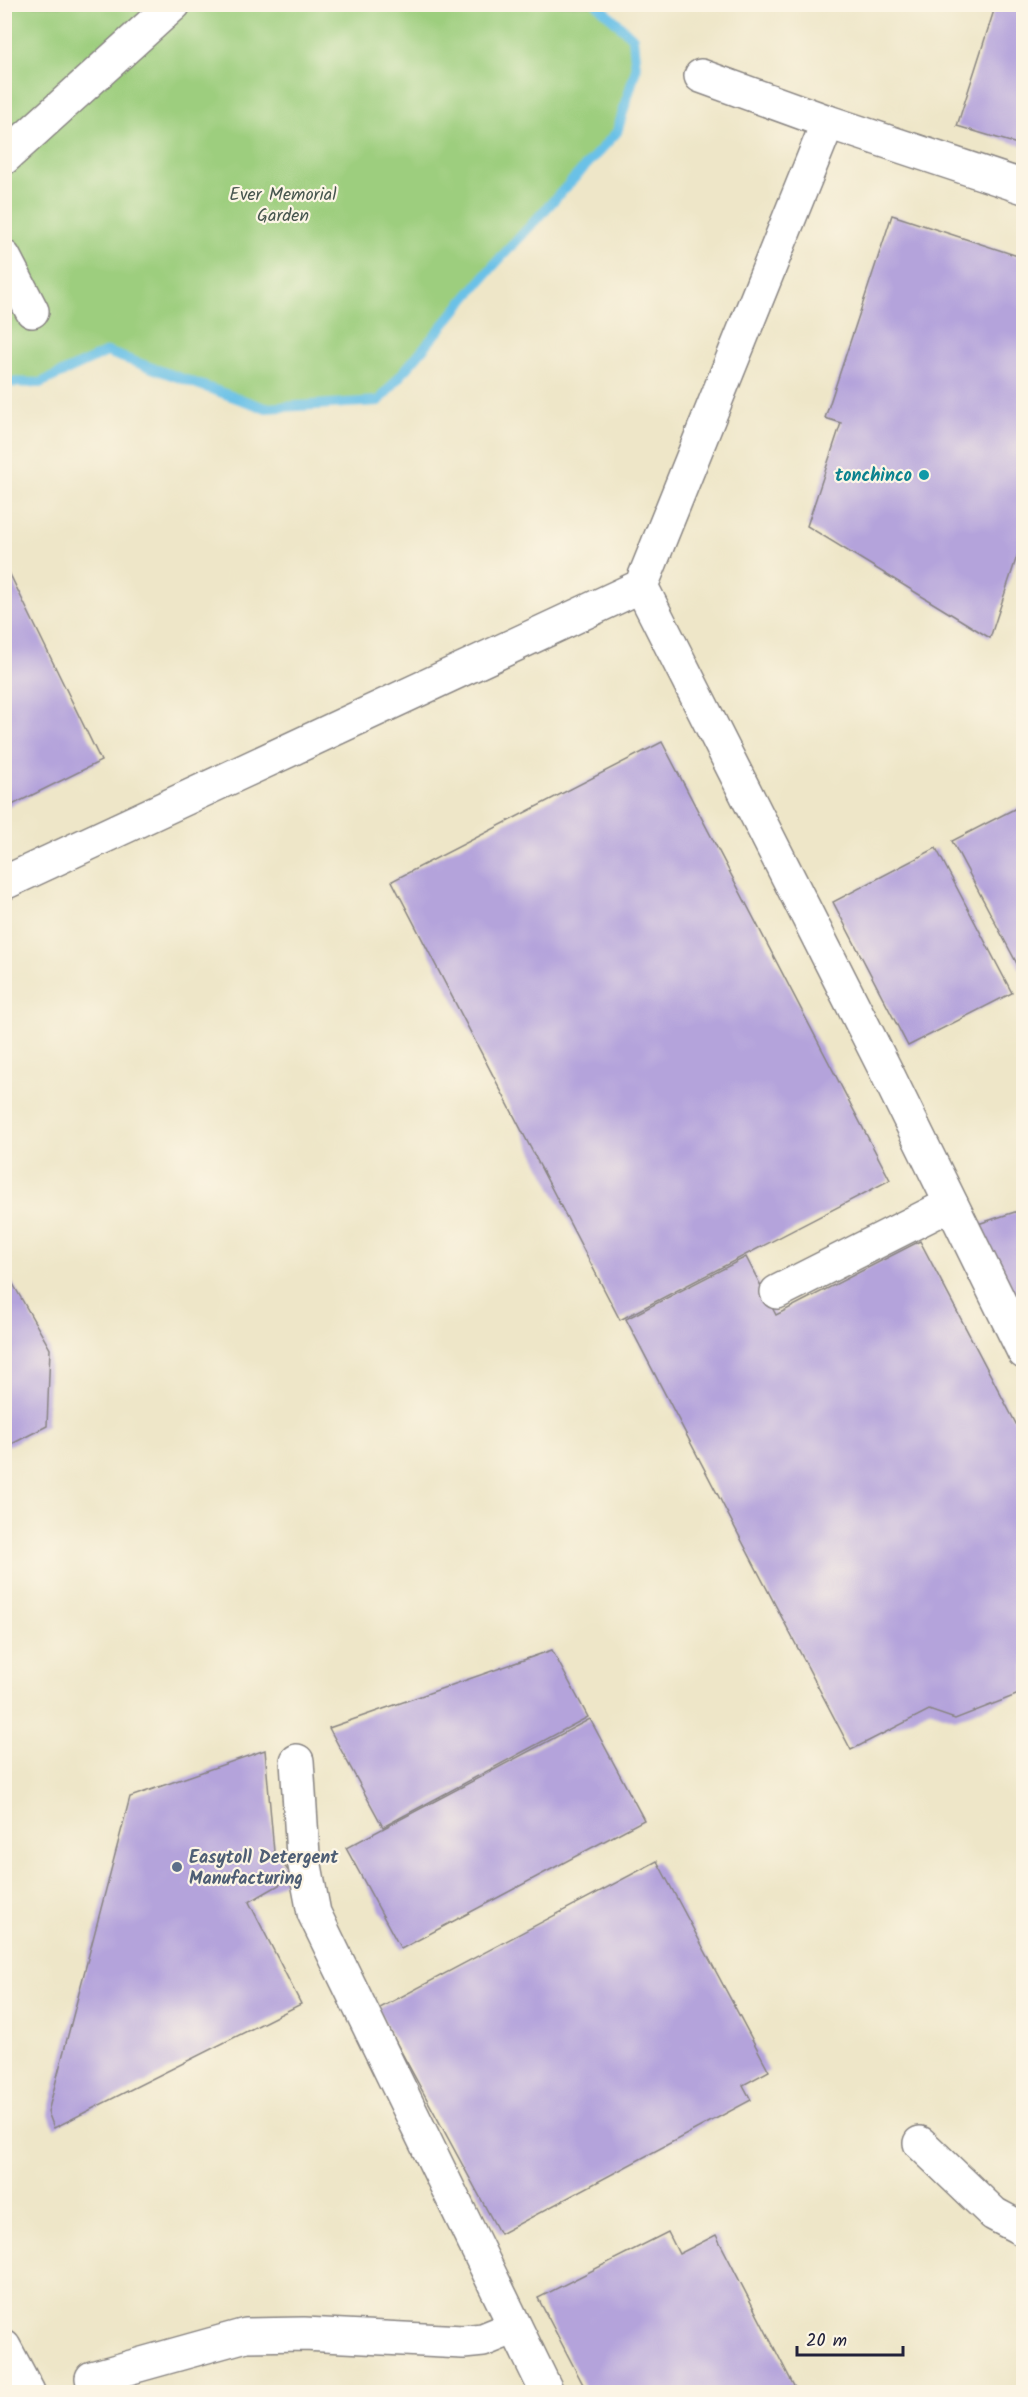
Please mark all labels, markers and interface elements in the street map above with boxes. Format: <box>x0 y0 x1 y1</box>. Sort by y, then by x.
park label: Ever Memorial Garden <box>229 181 337 231</box>
place label: tonchinco <box>835 462 912 491</box>
marker: tonchinco <box>917 468 931 482</box>
place label: Easytoll Detergent Manufacturing <box>189 1844 339 1894</box>
marker: Easytoll Detergent Manufacturing <box>170 1860 184 1874</box>
scale bar <box>797 2319 904 2357</box>
text: 20 m <box>806 2327 847 2356</box>

